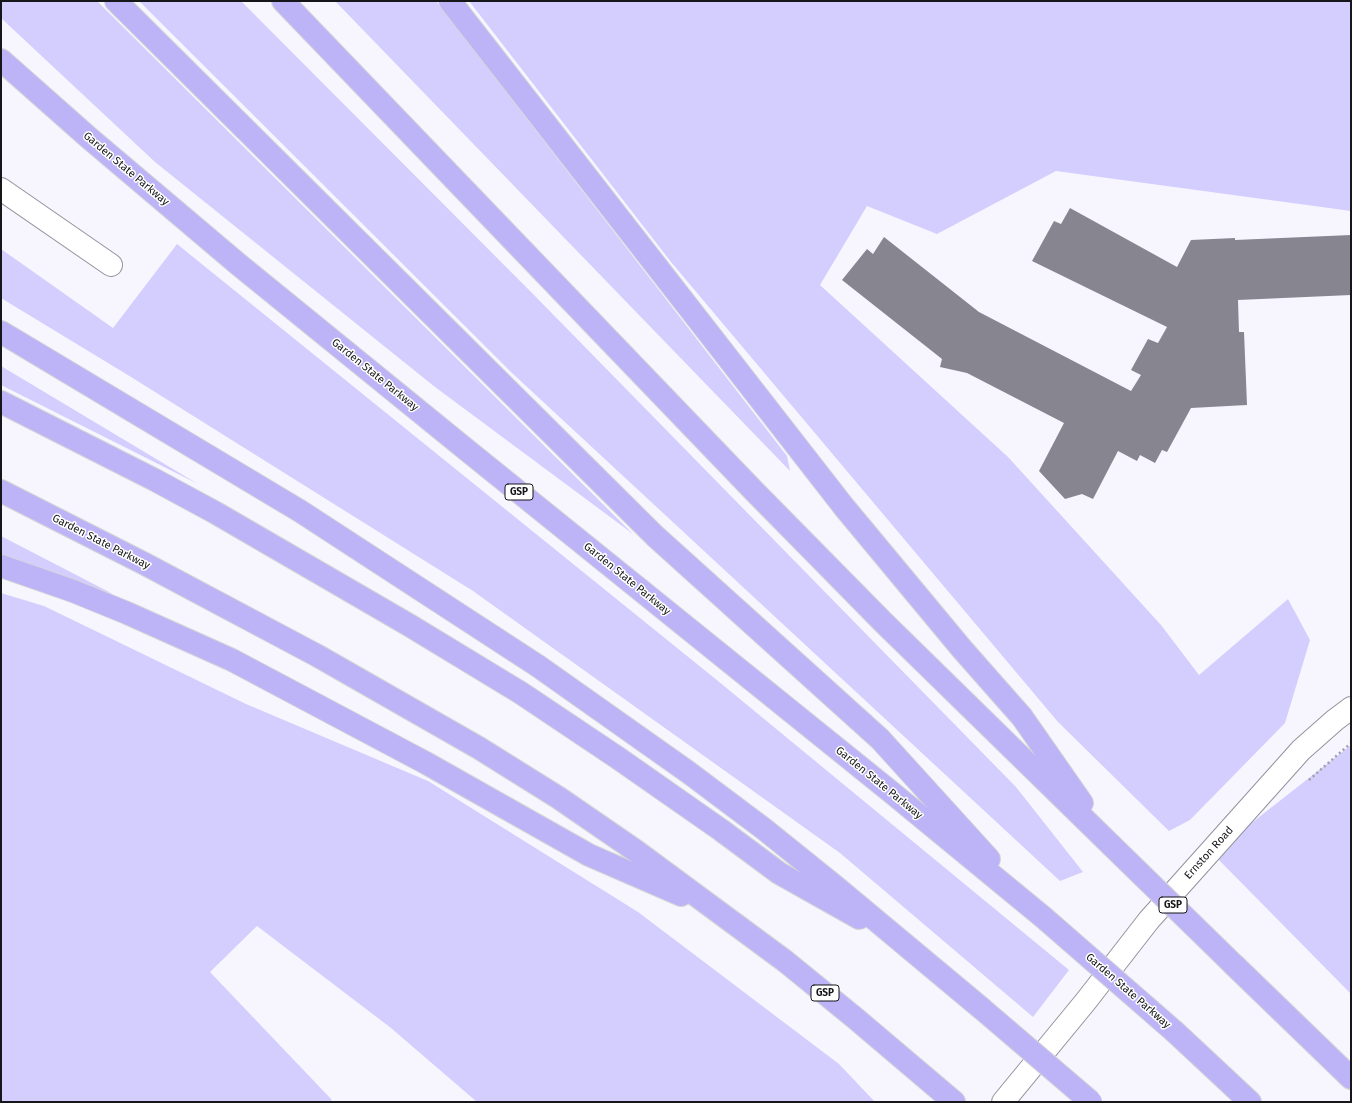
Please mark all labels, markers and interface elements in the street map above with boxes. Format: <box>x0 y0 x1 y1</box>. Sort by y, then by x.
street label: Garden State Parkway <box>80 129 172 209</box>
street label: Garden State Parkway <box>329 336 421 414</box>
road number: GSP <box>505 484 533 500</box>
street label: Garden State Parkway <box>50 512 152 572</box>
street label: Garden State Parkway <box>581 540 673 618</box>
street label: Garden State Parkway <box>833 744 925 822</box>
street label: Ernston Road <box>1182 824 1236 882</box>
road number: GSP <box>1159 897 1187 913</box>
street label: Garden State Parkway <box>1083 951 1173 1031</box>
road number: GSP <box>811 985 839 1001</box>

